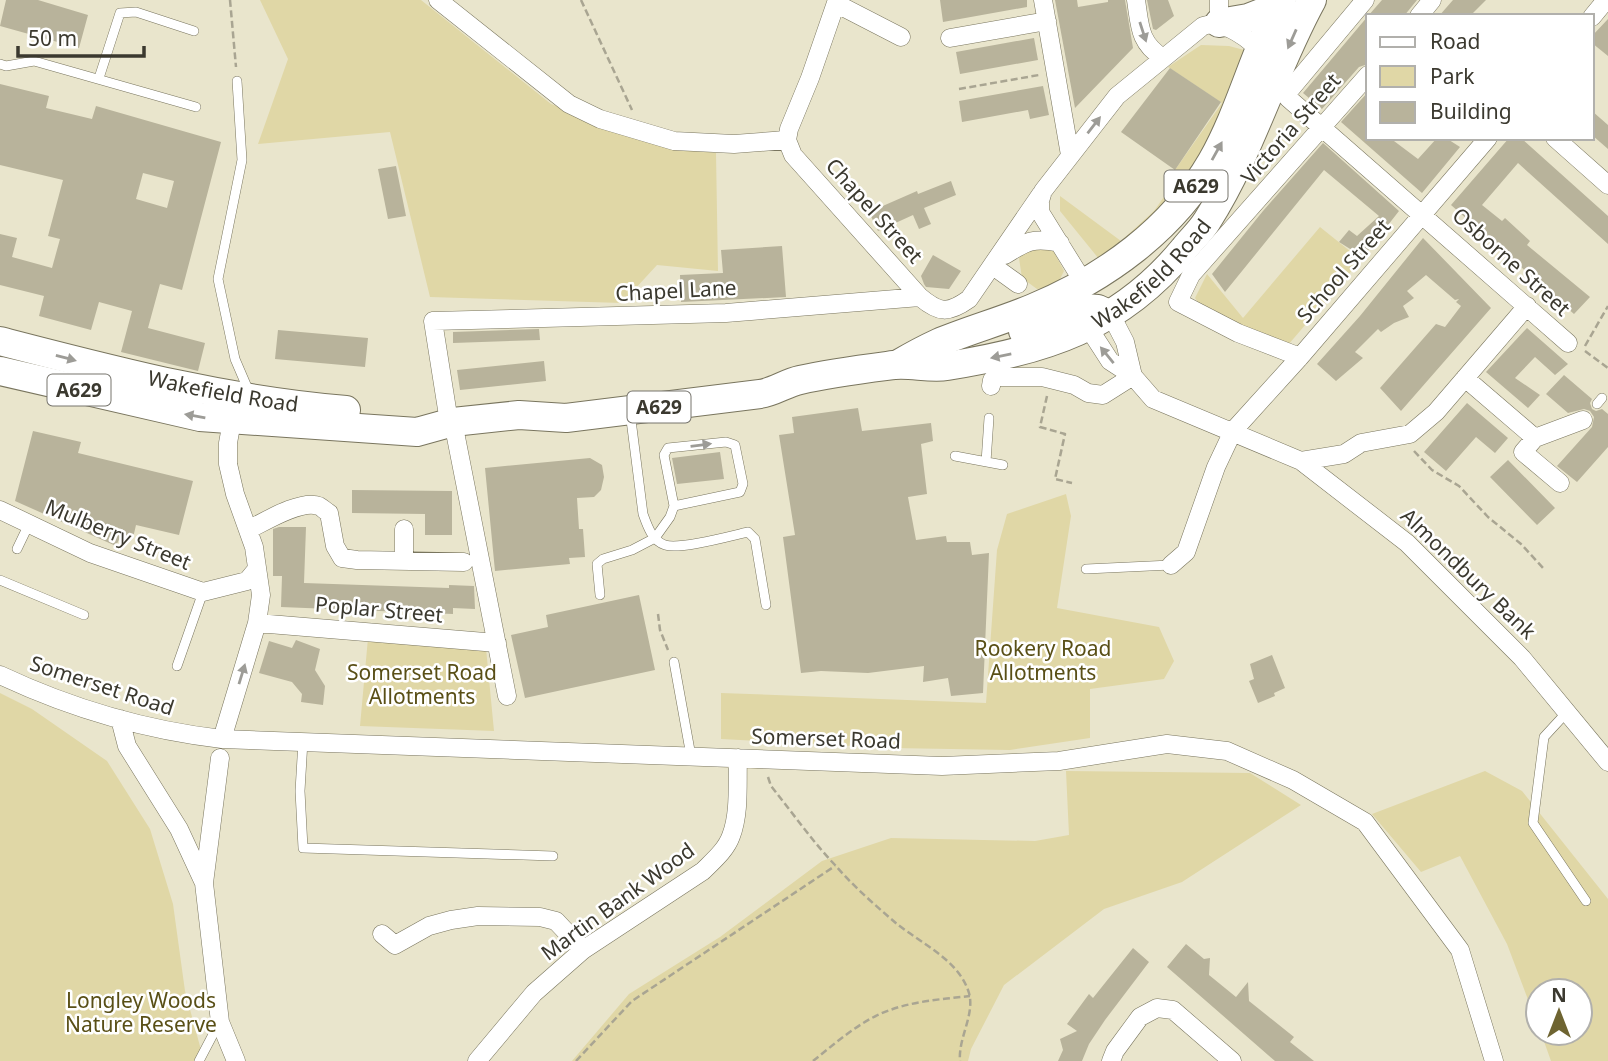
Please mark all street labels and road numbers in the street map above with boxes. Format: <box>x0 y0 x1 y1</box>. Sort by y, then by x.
street label: Victoria Street <box>1234 67 1346 190</box>
street label: Chapel Street <box>820 152 930 269</box>
road number: A629 <box>1164 170 1228 202</box>
street label: Osborne Street <box>1447 201 1577 322</box>
street label: School Street <box>1290 212 1397 328</box>
street label: Wakefield Road <box>1087 213 1217 335</box>
street label: Chapel Lane <box>615 273 737 307</box>
street label: Wakefield Road <box>145 363 300 418</box>
road number: A629 <box>48 374 110 406</box>
road number: A629 <box>628 392 690 422</box>
street label: Mulberry Street <box>42 492 196 576</box>
street label: Almondbury Bank <box>1395 502 1543 646</box>
street label: Poplar Street <box>314 589 445 629</box>
street label: Somerset Road <box>27 649 178 722</box>
street label: Somerset Road <box>751 721 901 755</box>
street label: Martin Bank Wood <box>535 836 700 966</box>

